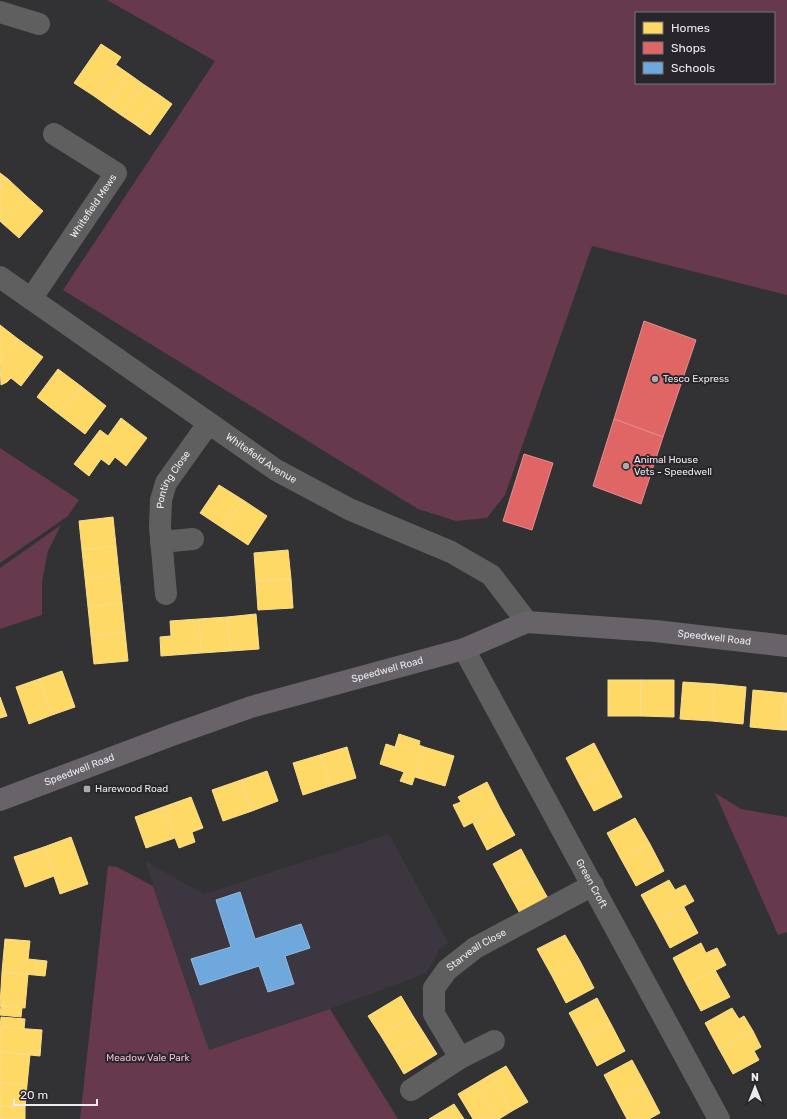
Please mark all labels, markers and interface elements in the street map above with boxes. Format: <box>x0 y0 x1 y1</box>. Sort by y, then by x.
legend <box>635 12 775 84</box>
text: Homes <box>671 21 710 35</box>
text: Shops <box>671 41 706 55</box>
text: Schools <box>671 61 715 75</box>
street label: Whitefield Mews <box>68 172 119 240</box>
place label: Tesco Express <box>663 373 729 385</box>
marker: Tesco Express <box>650 374 660 384</box>
street label: Whitefield Avenue <box>223 431 299 486</box>
street label: Ponting Close <box>155 448 193 509</box>
place label: Animal House Vets - Speedwell <box>634 454 712 478</box>
marker: Animal House Vets - Speedwell <box>621 461 631 471</box>
street label: Speedwell Road <box>677 628 752 648</box>
street label: Speedwell Road <box>350 654 425 685</box>
street label: Speedwell Road <box>43 751 116 789</box>
place label: Harewood Road <box>95 783 168 795</box>
marker: Harewood Road <box>82 784 92 794</box>
street label: Green Croft <box>573 857 610 910</box>
street label: Starveall Close <box>444 926 509 974</box>
park label: Meadow Vale Park <box>106 1052 191 1064</box>
north arrow <box>735 1067 775 1107</box>
text: N <box>751 1071 759 1084</box>
scale bar <box>14 1081 97 1107</box>
text: 20 m <box>20 1088 48 1102</box>

